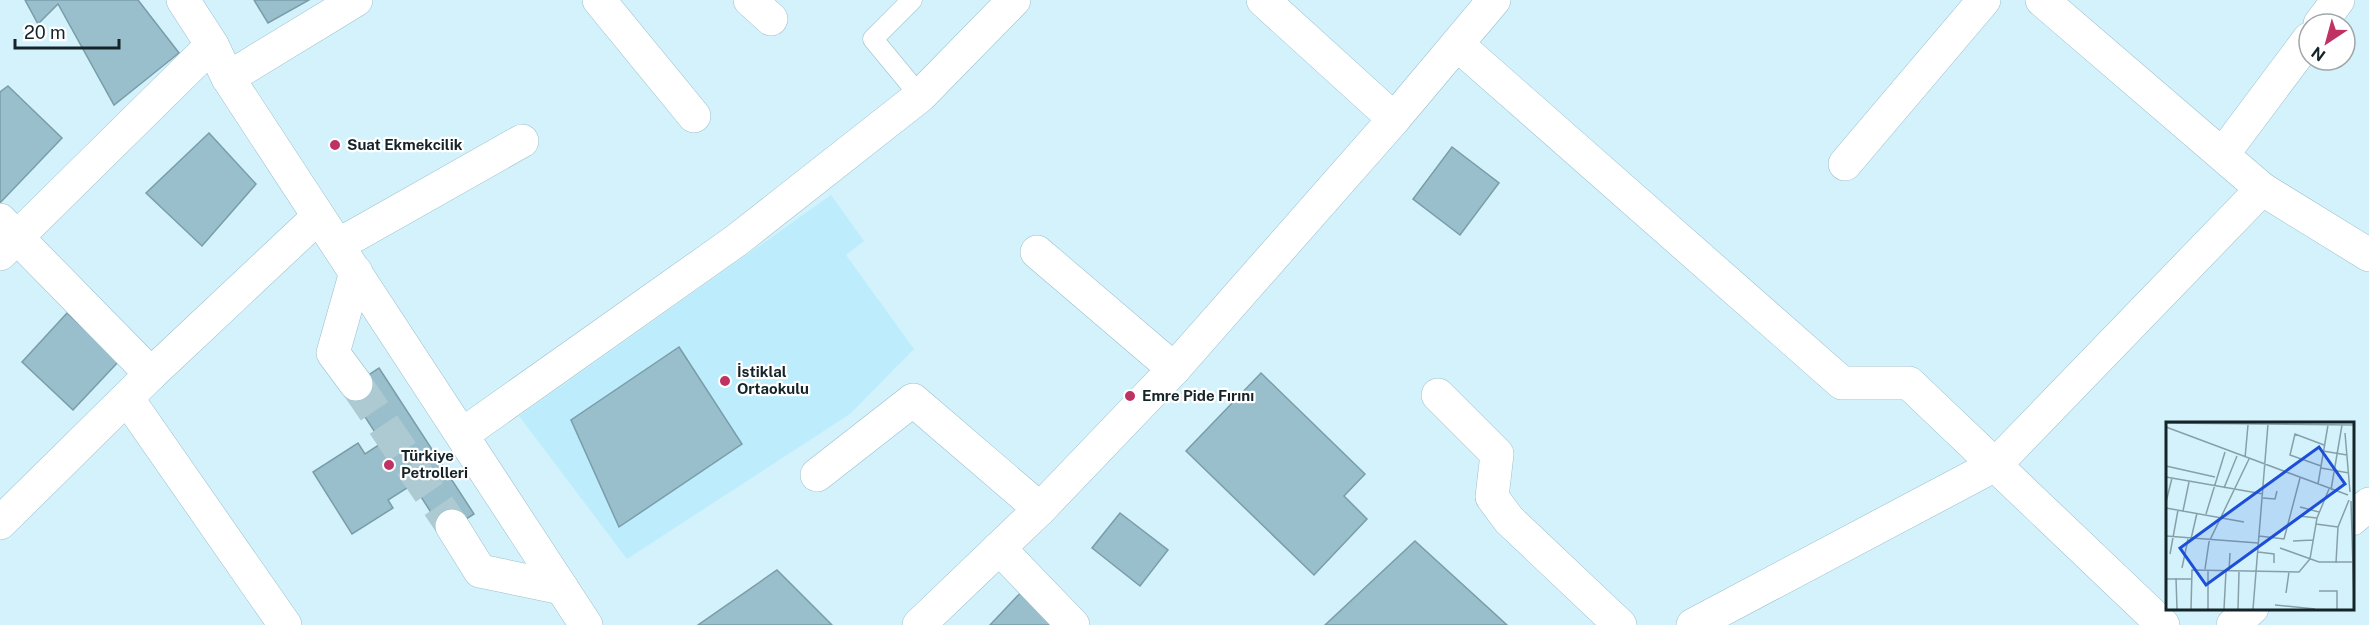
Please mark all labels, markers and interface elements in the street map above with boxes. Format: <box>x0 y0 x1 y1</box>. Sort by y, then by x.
scale bar <box>15 12 118 50</box>
north arrow <box>2297 12 2357 72</box>
text: 20 m <box>24 22 66 43</box>
text: N <box>2308 42 2329 65</box>
place label: Suat Ekmekcilik <box>347 136 463 153</box>
marker: Suat Ekmekcilik <box>328 138 342 152</box>
place label: İstiklal Ortaokulu <box>737 363 809 397</box>
marker: İstiklal Ortaokulu <box>718 374 732 388</box>
place label: Emre Pide Fırını <box>1142 387 1254 404</box>
marker: Emre Pide Fırını <box>1123 389 1137 403</box>
inset map <box>2166 422 2354 610</box>
place label: Türkiye Petrolleri <box>401 447 468 481</box>
marker: Türkiye Petrolleri <box>382 458 396 472</box>

